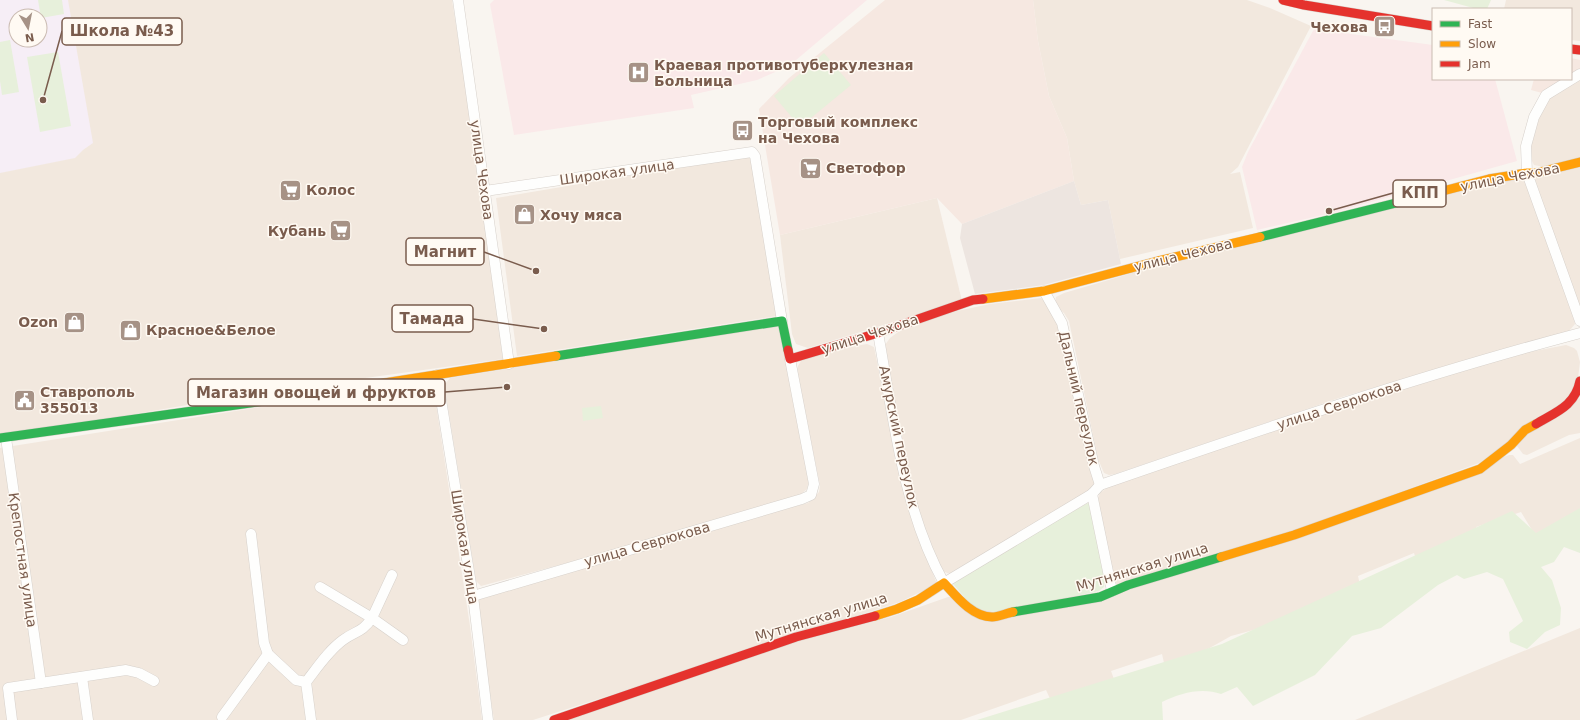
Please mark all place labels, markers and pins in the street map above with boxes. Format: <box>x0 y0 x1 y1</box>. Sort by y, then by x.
bus stop icon: Чехова <box>1371 14 1397 40</box>
callout: Школа №43 <box>62 18 182 45</box>
place label: Чехова <box>1310 19 1368 35</box>
place label: Краевая противотуберкулезная Больница <box>654 57 913 89</box>
hospital icon: Краевая противотуберкулезная Больница <box>625 60 651 86</box>
place label: Торговый комплекс на Чехова <box>758 114 918 146</box>
bus stop icon: Торговый комплекс на Чехова <box>730 117 756 143</box>
supermarket icon: Светофор <box>798 155 824 181</box>
place label: Светофор <box>826 160 906 176</box>
supermarket icon: Колос <box>277 177 303 203</box>
callout: КПП <box>1393 180 1446 207</box>
place label: Колос <box>306 182 355 198</box>
shop icon: Хочу мяса <box>511 202 537 228</box>
place label: Хочу мяса <box>540 207 622 223</box>
supermarket icon: Кубань <box>328 218 354 244</box>
place label: Кубань <box>268 223 326 239</box>
callout: Магнит <box>406 238 484 265</box>
callout: Тамада <box>392 305 473 332</box>
shop icon: Ozon <box>61 309 87 335</box>
place label: Ozon <box>18 314 58 330</box>
shop icon: Красное&Белое <box>118 317 144 343</box>
place label: Красное&Белое <box>146 322 276 338</box>
callout: Магазин овощей и фруктов <box>188 379 445 406</box>
place label: Ставрополь 355013 <box>40 384 135 416</box>
public building icon: Ставрополь 355013 <box>12 387 38 413</box>

